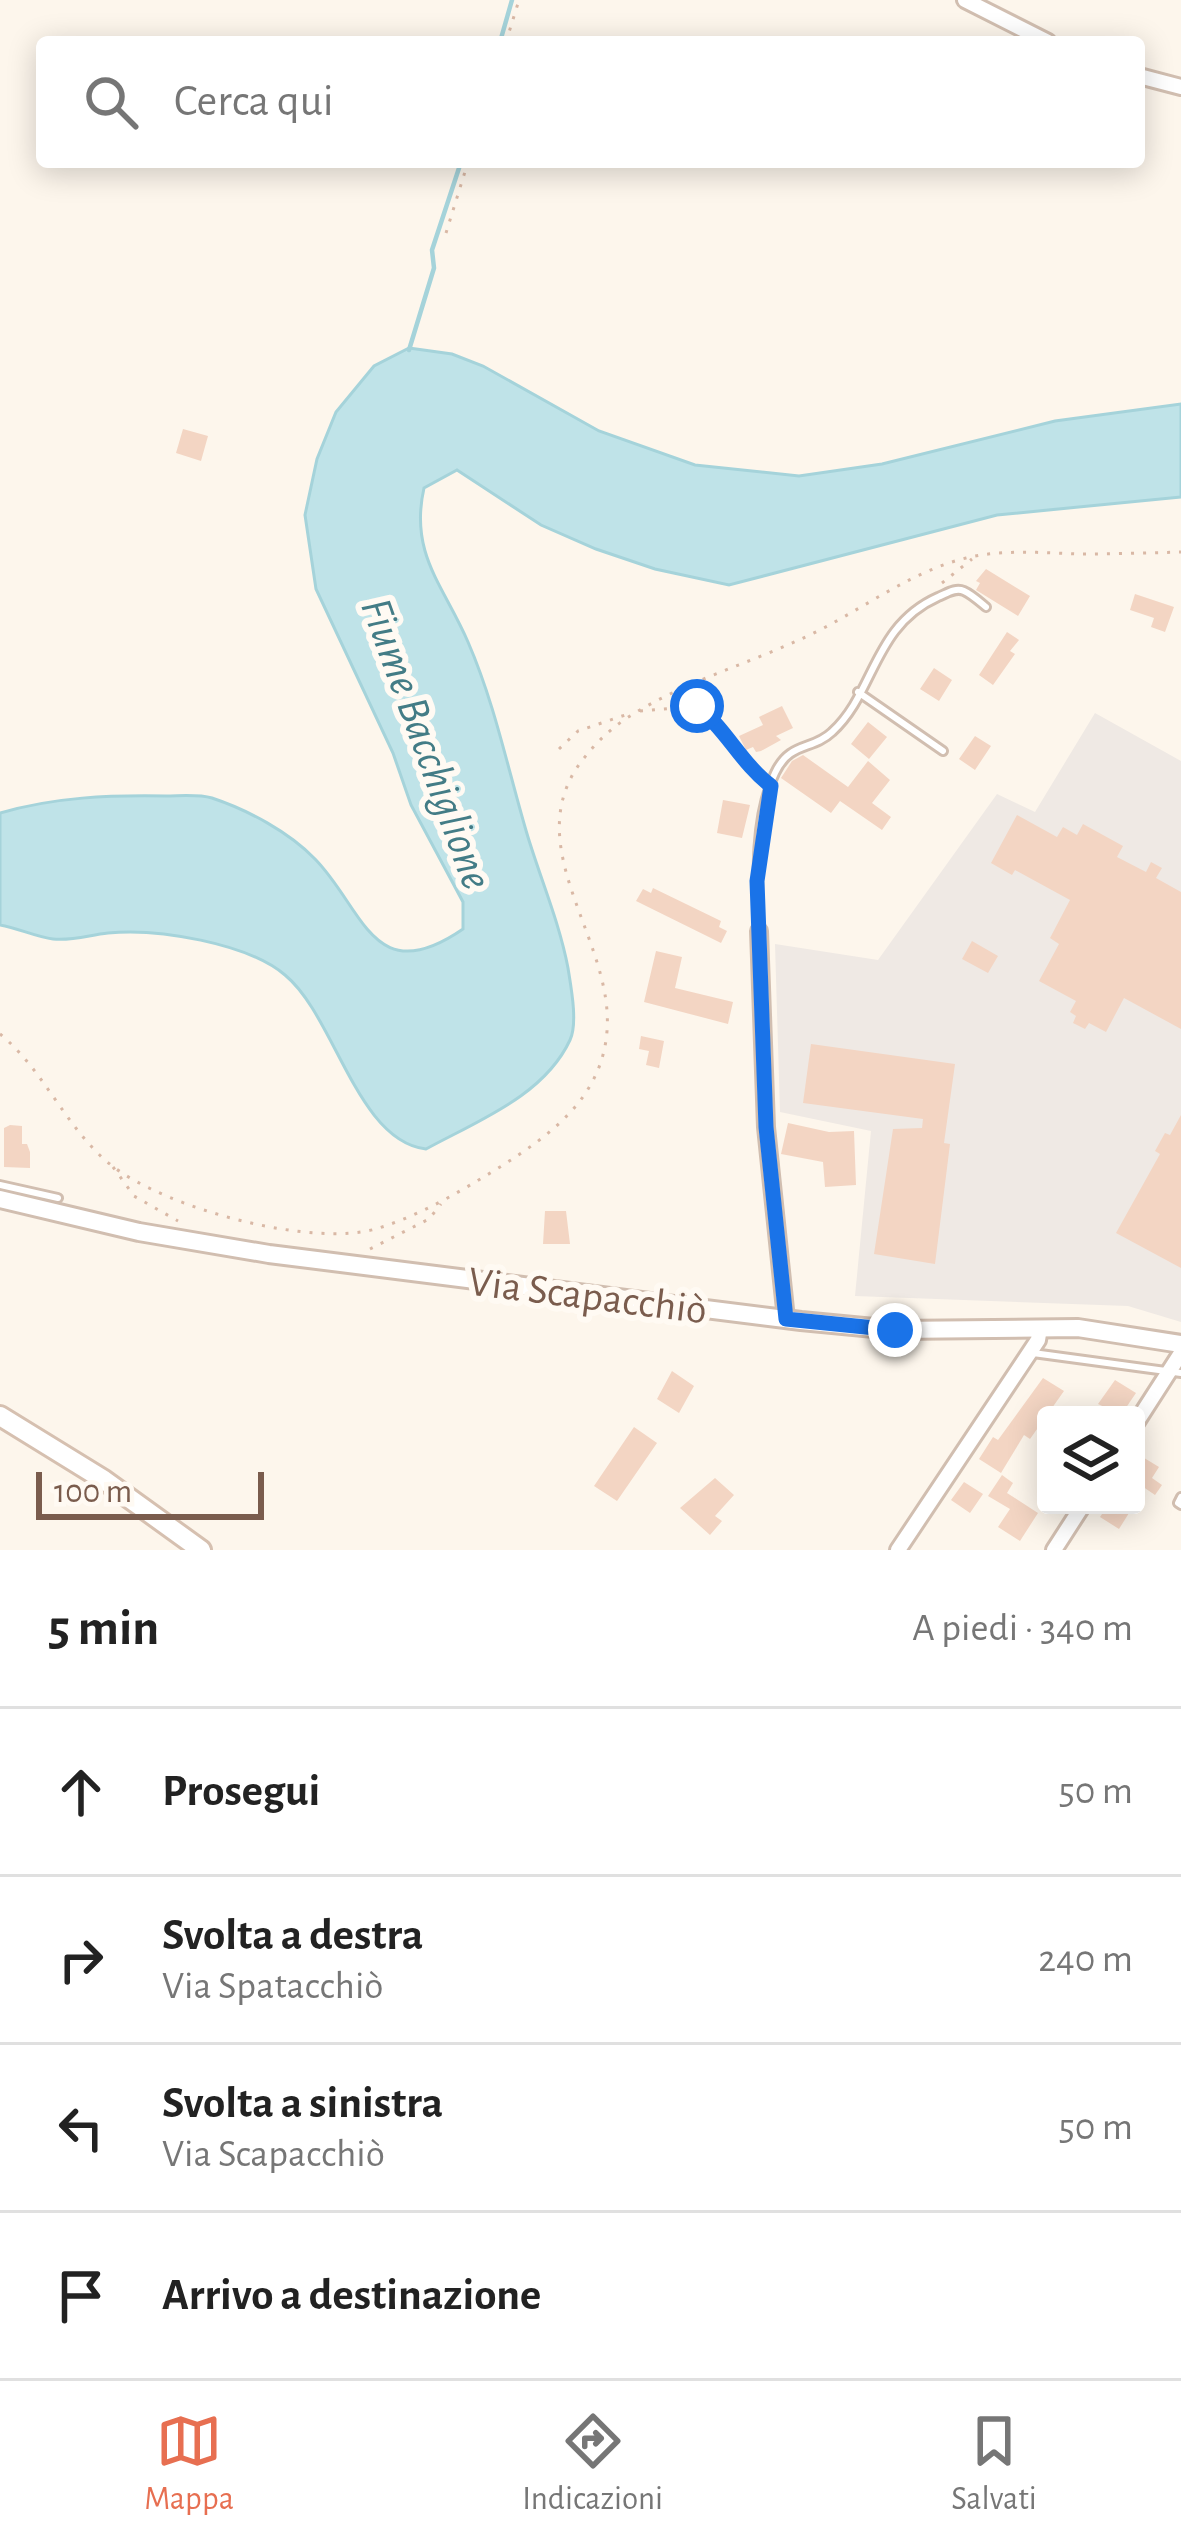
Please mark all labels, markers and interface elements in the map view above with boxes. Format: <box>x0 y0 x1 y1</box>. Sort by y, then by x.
search box <box>36 36 1145 168</box>
icon: search <box>78 69 144 135</box>
text: Cerca qui <box>174 79 334 124</box>
water label: Fiume Bacchiglione <box>352 592 499 895</box>
route start <box>670 679 724 733</box>
street label: Via Scapacchiò <box>466 1261 709 1331</box>
route end <box>868 1303 922 1357</box>
map controls <box>1037 1406 1145 1514</box>
button: layers <box>1037 1406 1145 1514</box>
scale bar <box>36 1466 264 1519</box>
text: 100 m <box>54 1476 132 1509</box>
text: 5 min <box>48 1603 159 1654</box>
text: A piedi · 340 m <box>912 1609 1133 1648</box>
icon: ahead <box>48 1759 114 1825</box>
text: Prosegui <box>162 1769 320 1814</box>
text: 50 m <box>1058 1772 1133 1811</box>
text: Svolta a destra <box>162 1913 423 1958</box>
icon: right <box>48 1927 114 1993</box>
text: 240 m <box>1038 1940 1133 1979</box>
text: Via Spatacchiò <box>162 1967 383 2006</box>
text: Svolta a sinistra <box>162 2081 443 2126</box>
icon: left <box>48 2095 114 2161</box>
text: 50 m <box>1058 2108 1133 2147</box>
text: Via Scapacchiò <box>162 2135 385 2174</box>
icon: arrive <box>48 2263 114 2329</box>
text: Arrivo a destinazione <box>162 2273 541 2318</box>
tab: Mappa <box>144 2408 234 2520</box>
tab: Indicazioni <box>522 2408 663 2520</box>
tab: Salvati <box>951 2408 1037 2520</box>

